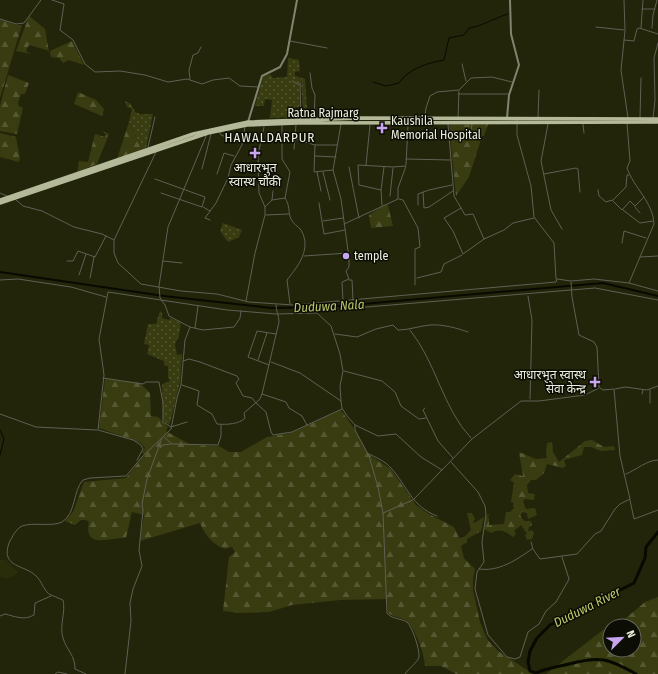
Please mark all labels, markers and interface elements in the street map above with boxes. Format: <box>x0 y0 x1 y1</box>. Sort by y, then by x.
street label: Ratna Rajmarg <box>287 106 359 120</box>
place label: Kaushila Memorial Hospital <box>391 114 481 142</box>
marker: Kaushila Memorial Hospital <box>376 122 388 134</box>
district label: HAWALDARPUR <box>225 130 315 145</box>
marker: आधारभुत स्वास्थ चौकी <box>249 147 261 159</box>
place label: आधारभुत स्वास्थ चौकी <box>229 161 282 189</box>
place label: temple <box>354 249 388 263</box>
marker: temple <box>341 251 351 261</box>
water label: Duduwa Nala <box>293 297 365 315</box>
place label: आधारभुत स्वास्थ सेवा केन्द्र <box>514 368 587 396</box>
marker: आधारभुत स्वास्थ सेवा केन्द्र <box>589 376 601 388</box>
water label: Duduwa River <box>551 584 623 630</box>
north arrow <box>602 618 642 658</box>
text: N <box>623 628 638 640</box>

